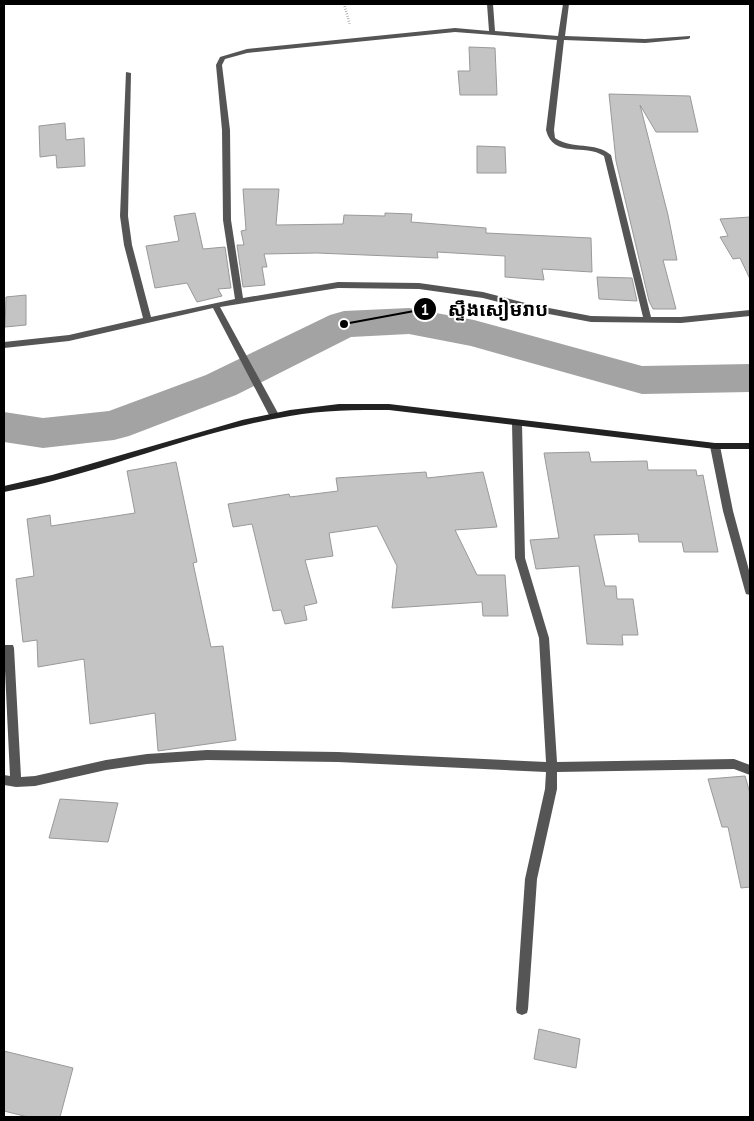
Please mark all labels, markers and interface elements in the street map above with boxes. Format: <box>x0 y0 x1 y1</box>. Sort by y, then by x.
callout: ស្ទឹងសៀមរាប <box>412 292 558 326</box>
text: ស្ទឹងសៀមរាប <box>448 297 548 321</box>
text: 1 <box>421 300 429 319</box>

